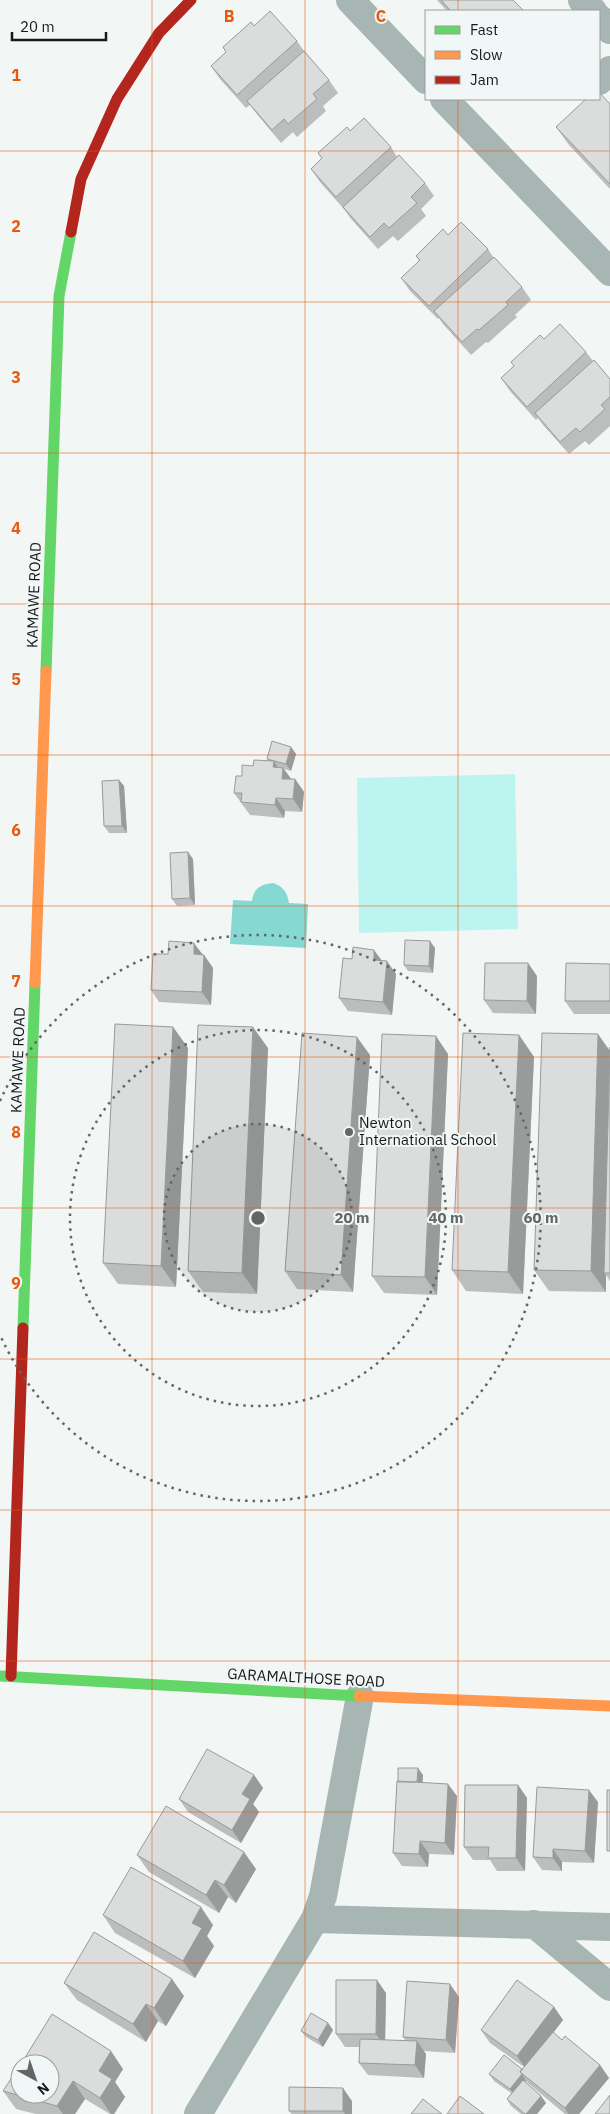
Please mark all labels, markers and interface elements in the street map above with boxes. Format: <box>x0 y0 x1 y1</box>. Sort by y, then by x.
text: B <box>224 6 235 26</box>
text: C <box>376 6 386 26</box>
scale bar <box>12 10 106 42</box>
legend <box>425 10 600 100</box>
text: 20 m <box>20 17 55 36</box>
text: Fast <box>470 20 498 39</box>
text: Slow <box>470 45 503 64</box>
text: 1 <box>11 65 21 85</box>
text: Jam <box>470 70 499 89</box>
text: 2 <box>11 216 21 236</box>
text: 3 <box>11 367 21 387</box>
text: 4 <box>11 518 21 538</box>
street label: KAMAWE ROAD <box>22 542 45 648</box>
text: 5 <box>11 669 21 689</box>
text: 6 <box>11 820 21 840</box>
text: 7 <box>11 971 21 991</box>
street label: KAMAWE ROAD <box>6 1007 29 1113</box>
place label: Newton International School <box>359 1113 496 1149</box>
text: 8 <box>11 1122 21 1142</box>
marker: Newton International School <box>343 1126 355 1138</box>
text: 20 m <box>335 1208 369 1227</box>
text: 40 m <box>429 1208 463 1227</box>
text: 60 m <box>524 1208 558 1227</box>
centre of rings <box>249 1209 267 1227</box>
text: 9 <box>11 1273 21 1293</box>
street label: GARAMALTHOSE ROAD <box>227 1664 385 1691</box>
north arrow <box>10 2054 60 2104</box>
text: N <box>34 2079 53 2099</box>

